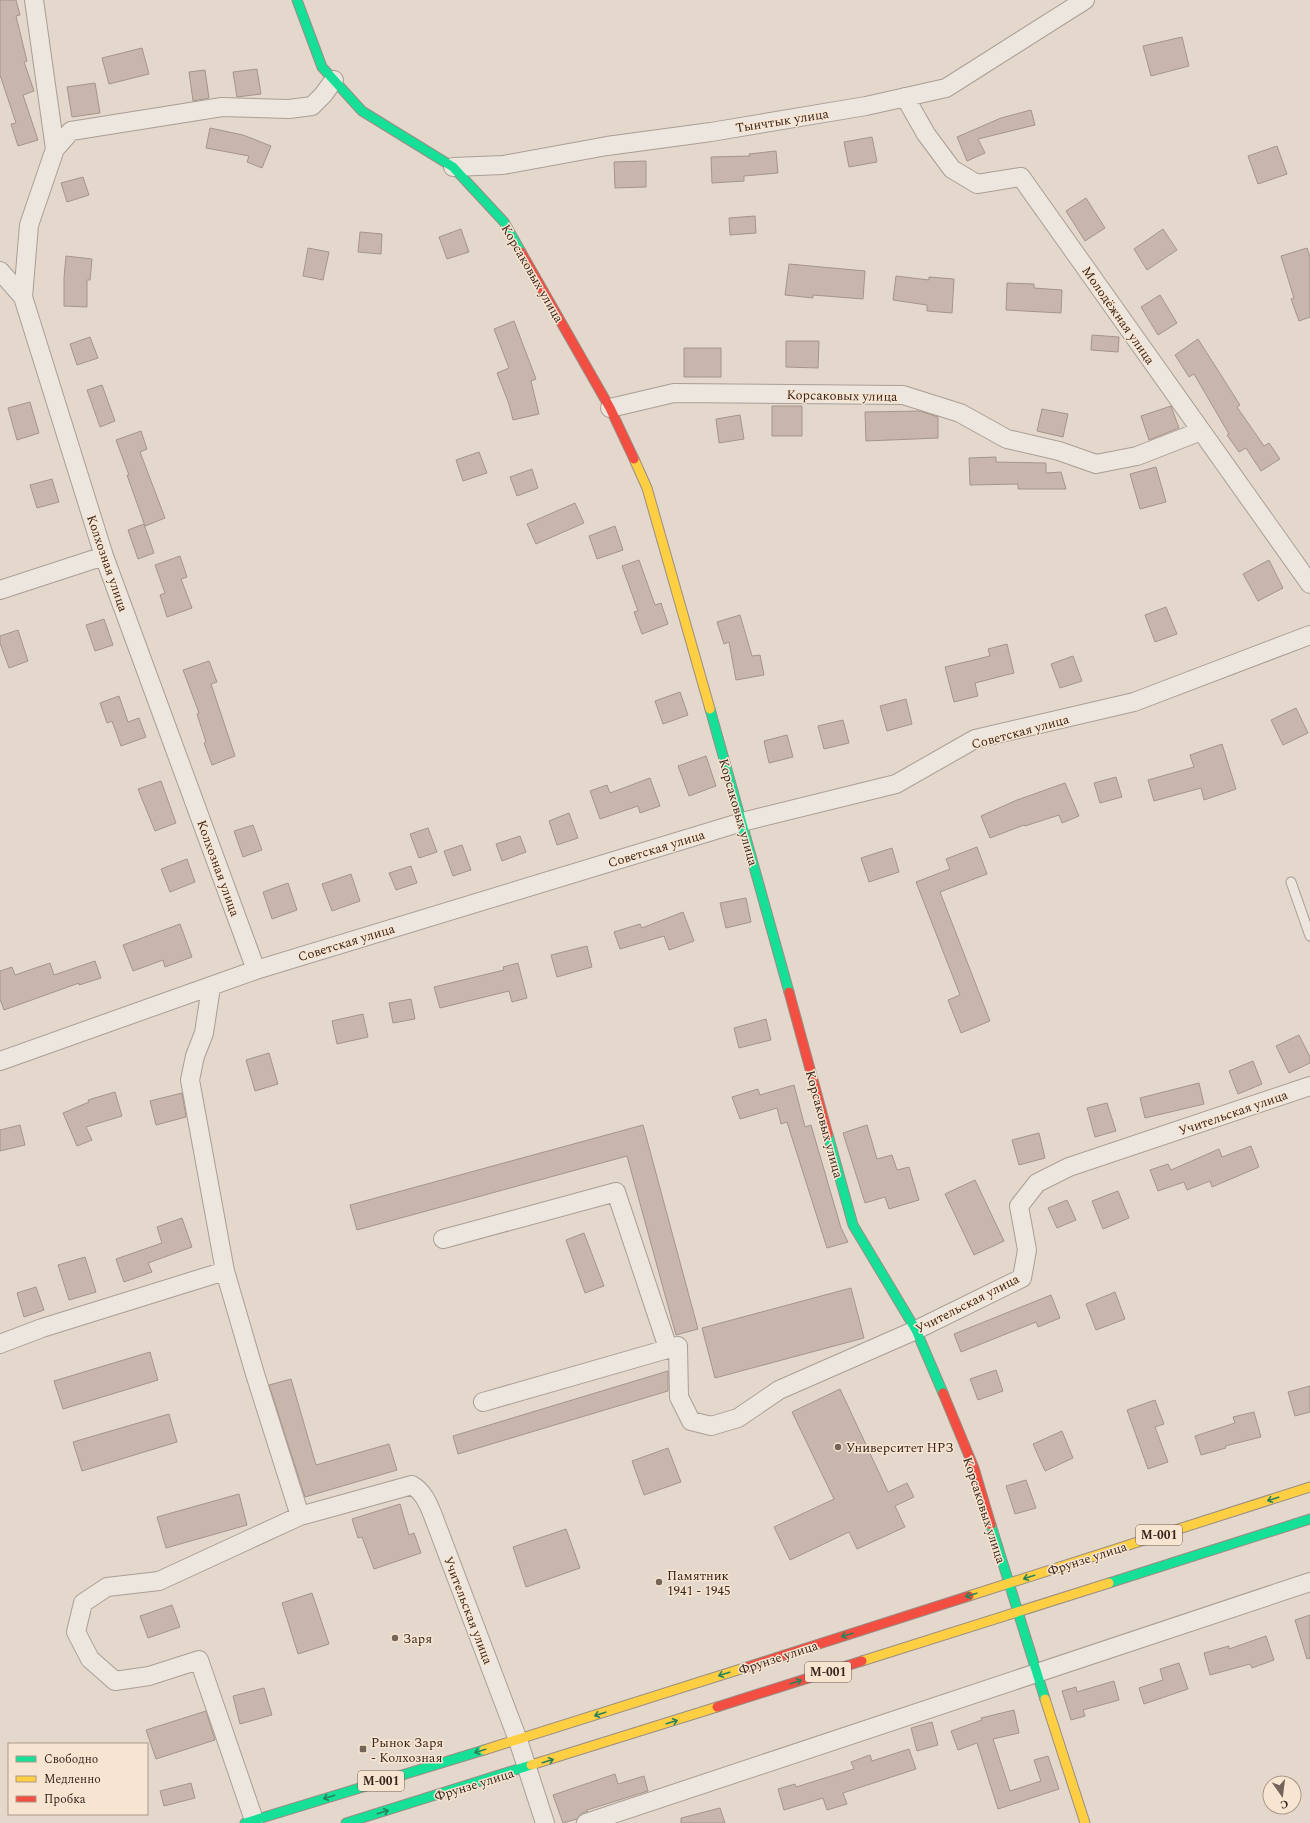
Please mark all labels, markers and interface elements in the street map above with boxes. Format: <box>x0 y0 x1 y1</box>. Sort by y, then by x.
street label: Тынчтык улица <box>734 104 831 138</box>
street label: Корсаковых улица <box>496 220 569 327</box>
street label: Молодёжная улица <box>1077 262 1160 369</box>
street label: Корсаковых улица <box>786 385 898 407</box>
street label: Колхозная улица <box>81 512 133 615</box>
street label: Советская улица <box>969 709 1072 755</box>
street label: Корсаковых улица <box>713 756 763 869</box>
street label: Колхозная улица <box>191 817 245 920</box>
street label: Советская улица <box>605 825 708 873</box>
street label: Советская улица <box>295 919 398 967</box>
street label: Корсаковых улица <box>800 1068 848 1181</box>
street label: Учительская улица <box>1176 1085 1291 1141</box>
street label: Учительская улица <box>912 1269 1023 1339</box>
place label: Университет НРЗ <box>846 1438 954 1458</box>
marker: Университет НРЗ <box>833 1442 843 1452</box>
street label: Корсаковых улица <box>957 1454 1011 1567</box>
one-way arrow <box>1267 1496 1280 1503</box>
road number: M-001 <box>1136 1525 1182 1545</box>
street label: Фрунзе улица <box>1045 1536 1130 1581</box>
street label: Учительская улица <box>438 1553 498 1668</box>
place label: Памятник 1941 - 1945 <box>667 1566 730 1601</box>
one-way arrow <box>1023 1573 1035 1581</box>
marker: Памятник 1941 - 1945 <box>654 1577 664 1587</box>
one-way arrow <box>965 1592 978 1599</box>
place label: Заря <box>403 1629 432 1649</box>
one-way arrow <box>842 1631 854 1639</box>
marker: Заря <box>390 1633 400 1643</box>
street label: Фрунзе улица <box>736 1635 821 1680</box>
road number: M-001 <box>805 1662 851 1682</box>
one-way arrow <box>717 1671 730 1678</box>
one-way arrow <box>789 1678 801 1686</box>
one-way arrow <box>593 1711 606 1718</box>
one-way arrow <box>665 1718 678 1725</box>
place label: Рынок Заря - Колхозная <box>371 1733 443 1768</box>
legend <box>8 1743 148 1815</box>
marker: Рынок Заря - Колхозная <box>358 1744 368 1754</box>
one-way arrow <box>474 1748 487 1755</box>
text: Свободно <box>44 1750 98 1769</box>
one-way arrow <box>541 1757 554 1764</box>
street label: Фрунзе улица <box>432 1763 517 1807</box>
text: Медленно <box>44 1770 101 1789</box>
road number: M-001 <box>358 1771 404 1791</box>
north arrow <box>1262 1775 1302 1815</box>
text: Пробка <box>44 1790 86 1809</box>
one-way arrow <box>323 1794 336 1801</box>
text: С <box>1278 1795 1290 1813</box>
one-way arrow <box>377 1808 390 1815</box>

